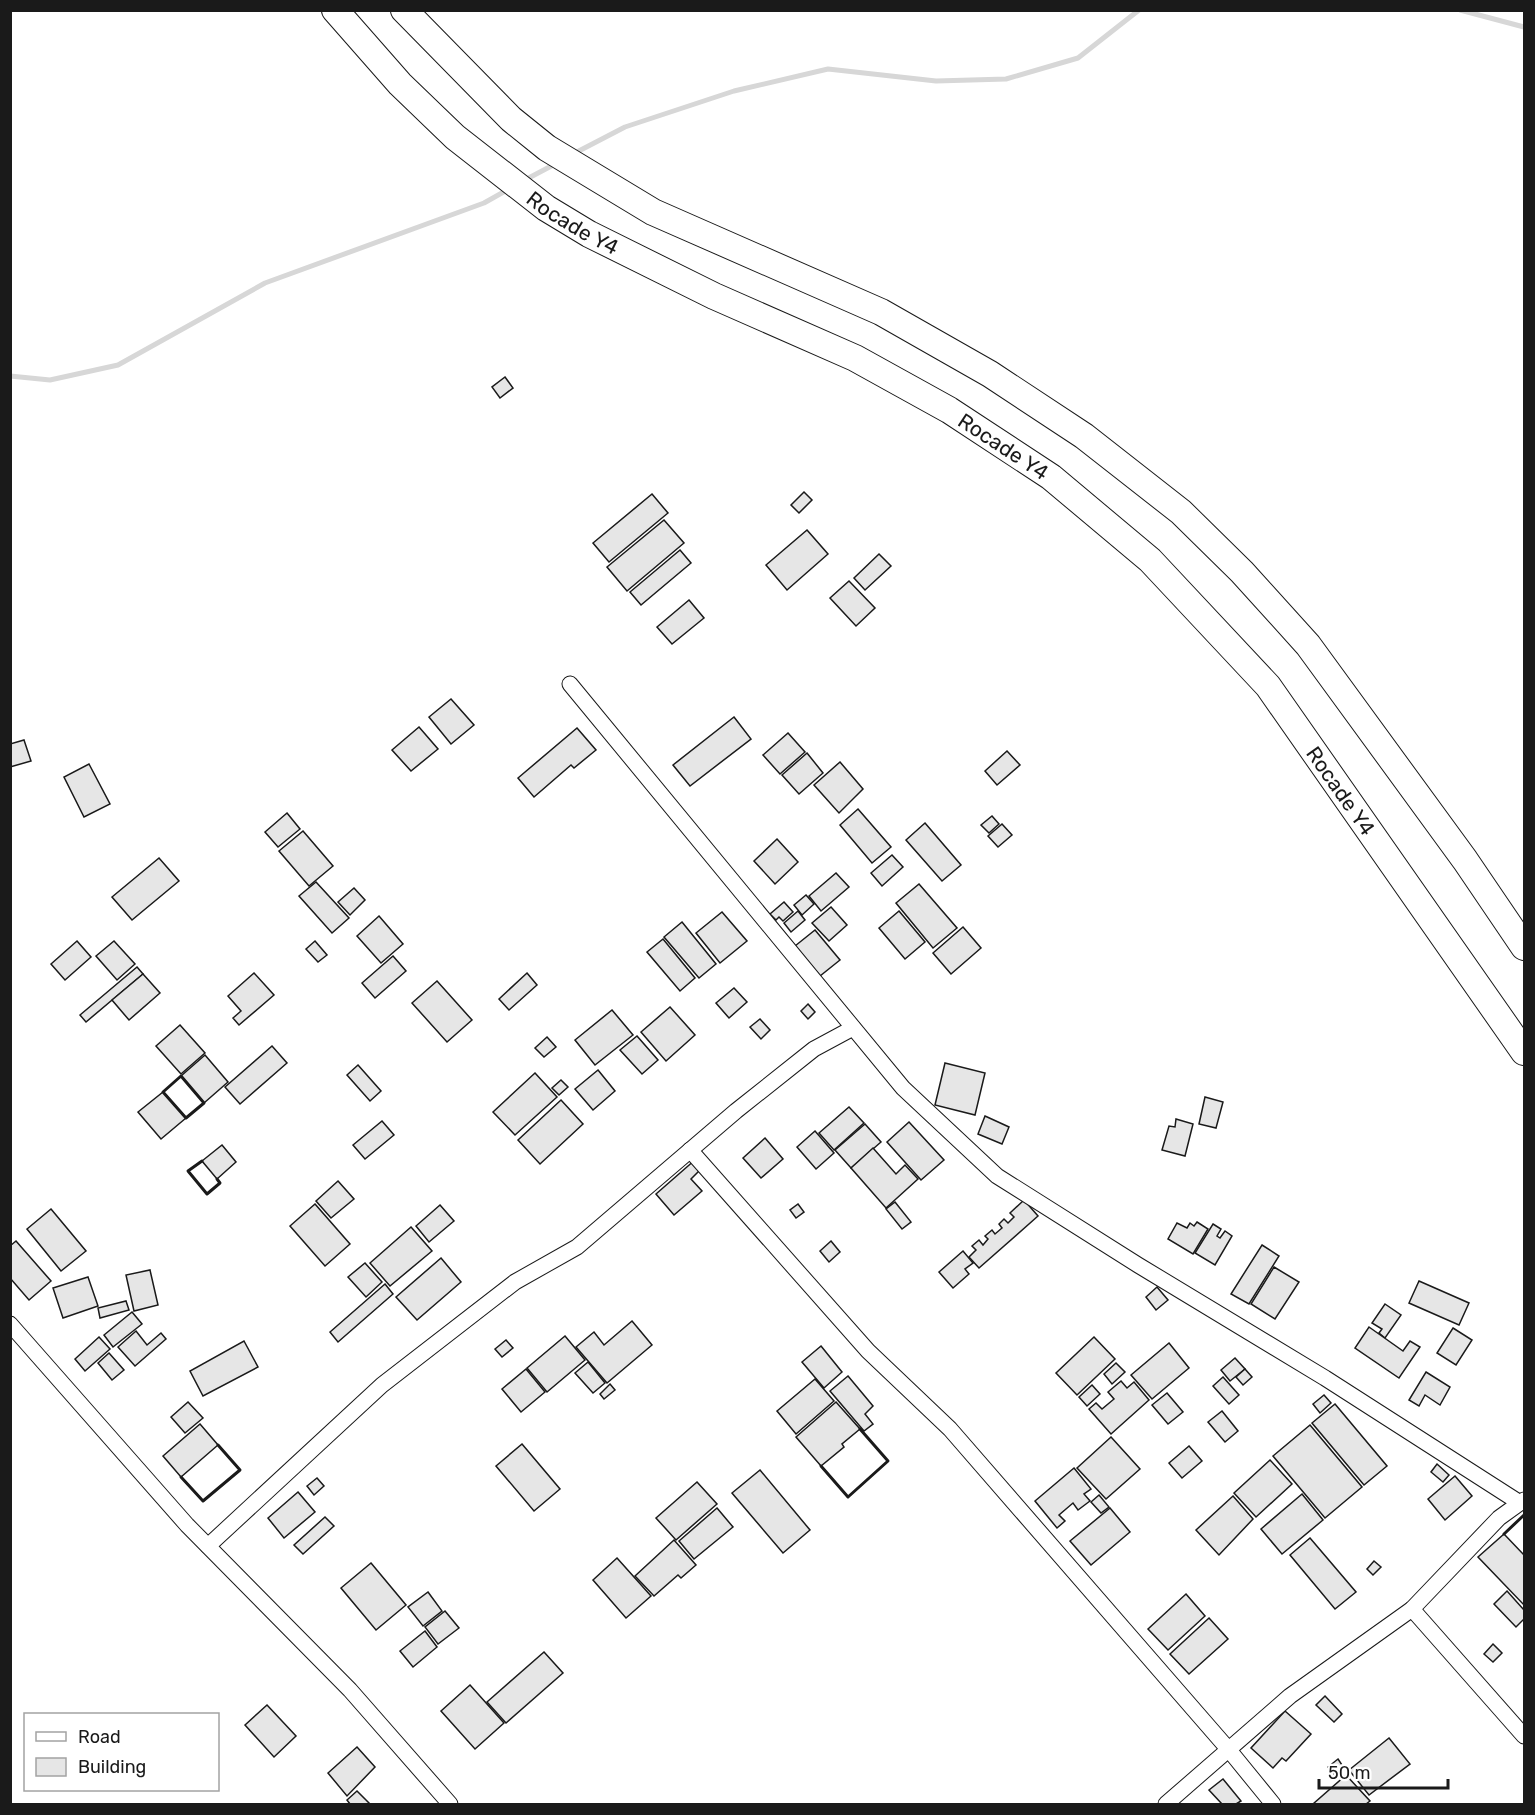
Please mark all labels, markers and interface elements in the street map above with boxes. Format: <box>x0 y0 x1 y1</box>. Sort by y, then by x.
street label: Rocade Y4 <box>522 185 623 259</box>
street label: Rocade Y4 <box>954 407 1054 485</box>
street label: Rocade Y4 <box>1301 741 1381 840</box>
legend <box>24 1713 219 1791</box>
text: Road <box>78 1726 121 1748</box>
scale bar <box>1319 1752 1448 1790</box>
text: Building <box>78 1756 146 1778</box>
text: 50 m <box>1328 1762 1371 1784</box>

